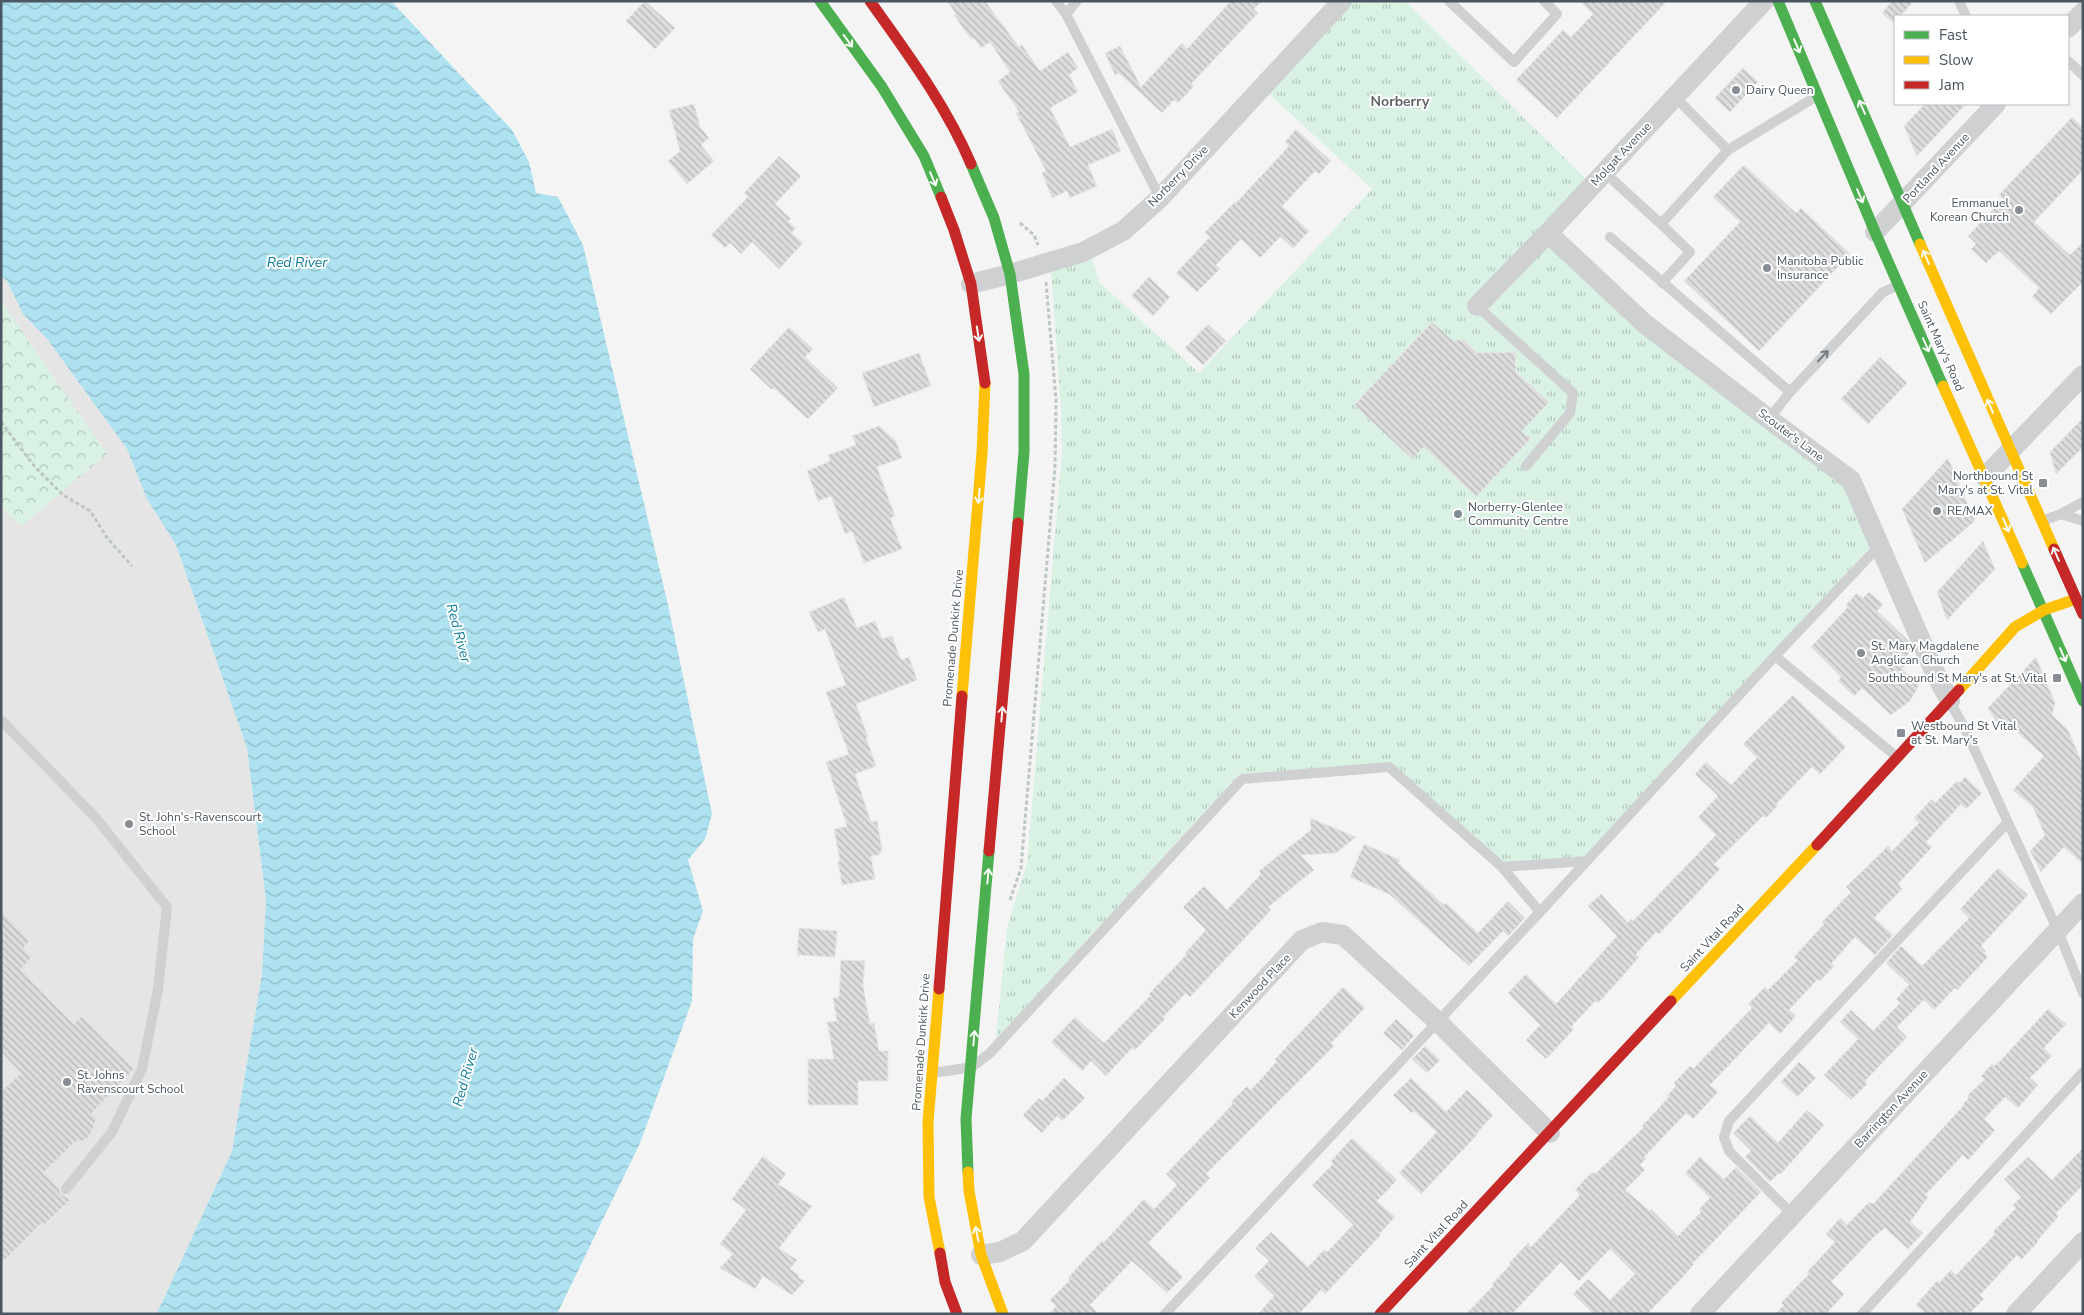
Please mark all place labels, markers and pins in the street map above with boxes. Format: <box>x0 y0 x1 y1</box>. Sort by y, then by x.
place label: Dairy Queen <box>1746 82 1813 98</box>
marker: Dairy Queen <box>1730 84 1742 96</box>
place label: Emmanuel Korean Church <box>1930 195 2009 225</box>
marker: Emmanuel Korean Church <box>2013 204 2025 216</box>
place label: Manitoba Public Insurance <box>1777 253 1864 283</box>
marker: Manitoba Public Insurance <box>1761 262 1773 274</box>
place label: Northbound St Mary's at St. Vital <box>1938 468 2034 498</box>
marker: Northbound St Mary's at St. Vital <box>2037 477 2049 489</box>
place label: Norberry-Glenlee Community Centre <box>1468 499 1568 529</box>
place label: RE/MAX <box>1947 503 1993 519</box>
marker: RE/MAX <box>1931 505 1943 517</box>
marker: Norberry-Glenlee Community Centre <box>1452 508 1464 520</box>
place label: St. Mary Magdalene Anglican Church <box>1871 638 1979 668</box>
marker: St. Mary Magdalene Anglican Church <box>1855 647 1867 659</box>
place label: Southbound St Mary's at St. Vital <box>1868 670 2047 686</box>
marker: Southbound St Mary's at St. Vital <box>2051 672 2063 684</box>
place label: Westbound St Vital at St. Mary's <box>1911 718 2017 748</box>
marker: Westbound St Vital at St. Mary's <box>1895 727 1907 739</box>
place label: St. John's-Ravenscourt School <box>139 809 262 839</box>
marker: St. John's-Ravenscourt School <box>123 818 135 830</box>
place label: St. Johns Ravenscourt School <box>77 1067 184 1097</box>
marker: St. Johns Ravenscourt School <box>61 1076 73 1088</box>

